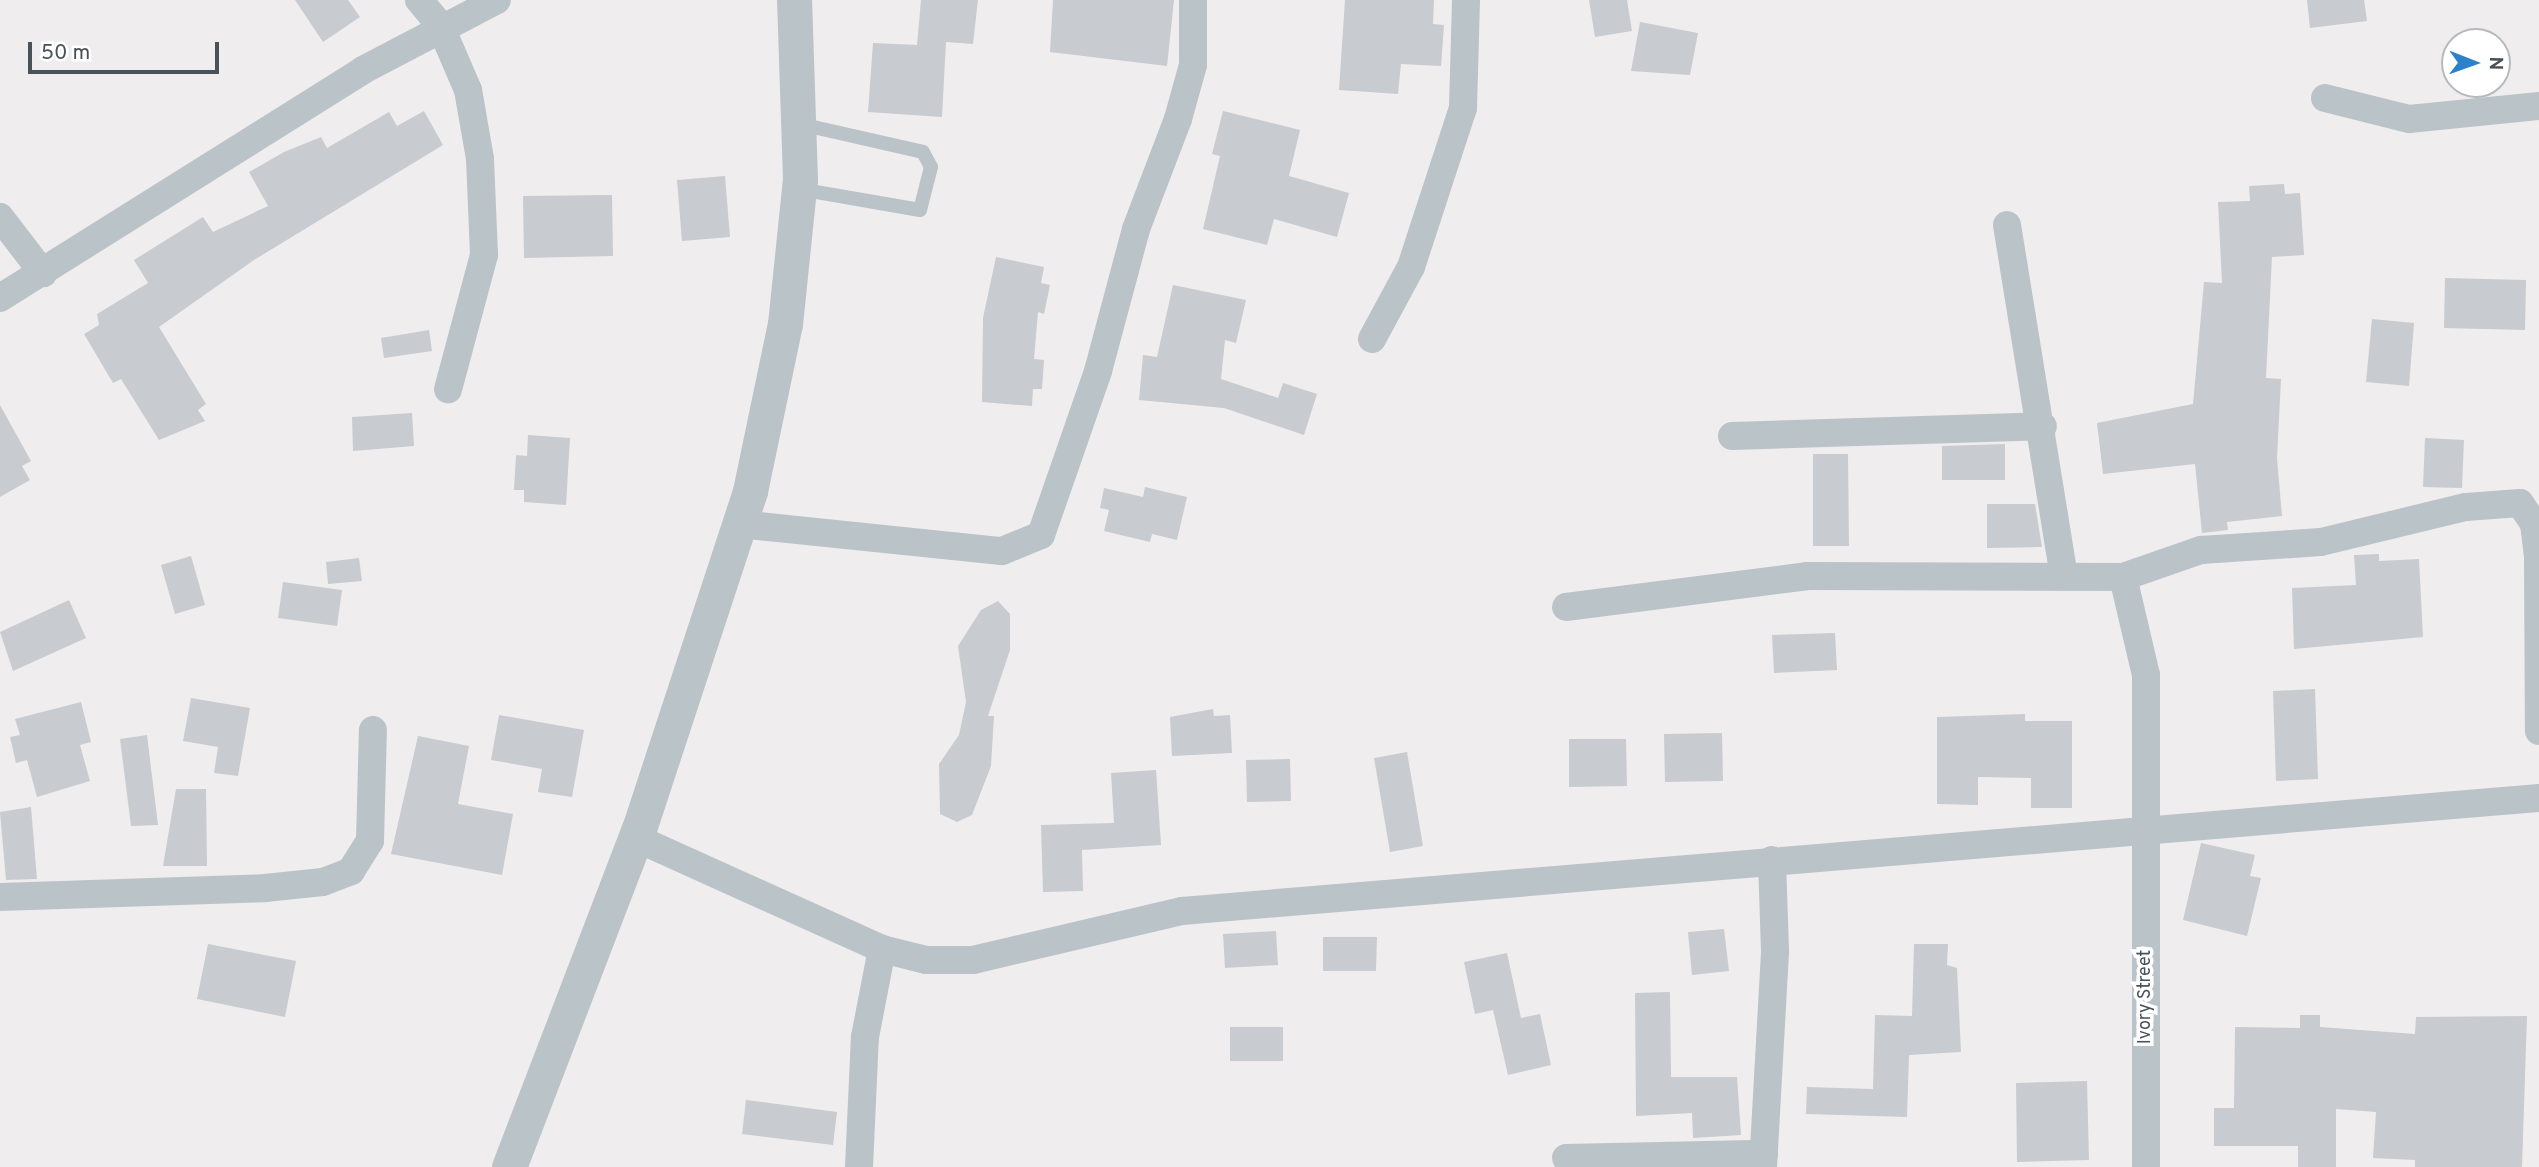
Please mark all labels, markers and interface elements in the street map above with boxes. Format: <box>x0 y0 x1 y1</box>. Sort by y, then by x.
scale bar <box>32 28 222 72</box>
north arrow <box>2441 28 2511 98</box>
text: 50 m <box>41 40 90 67</box>
text: N <box>2483 56 2507 70</box>
street label: Ivory Street <box>2135 950 2157 1044</box>

